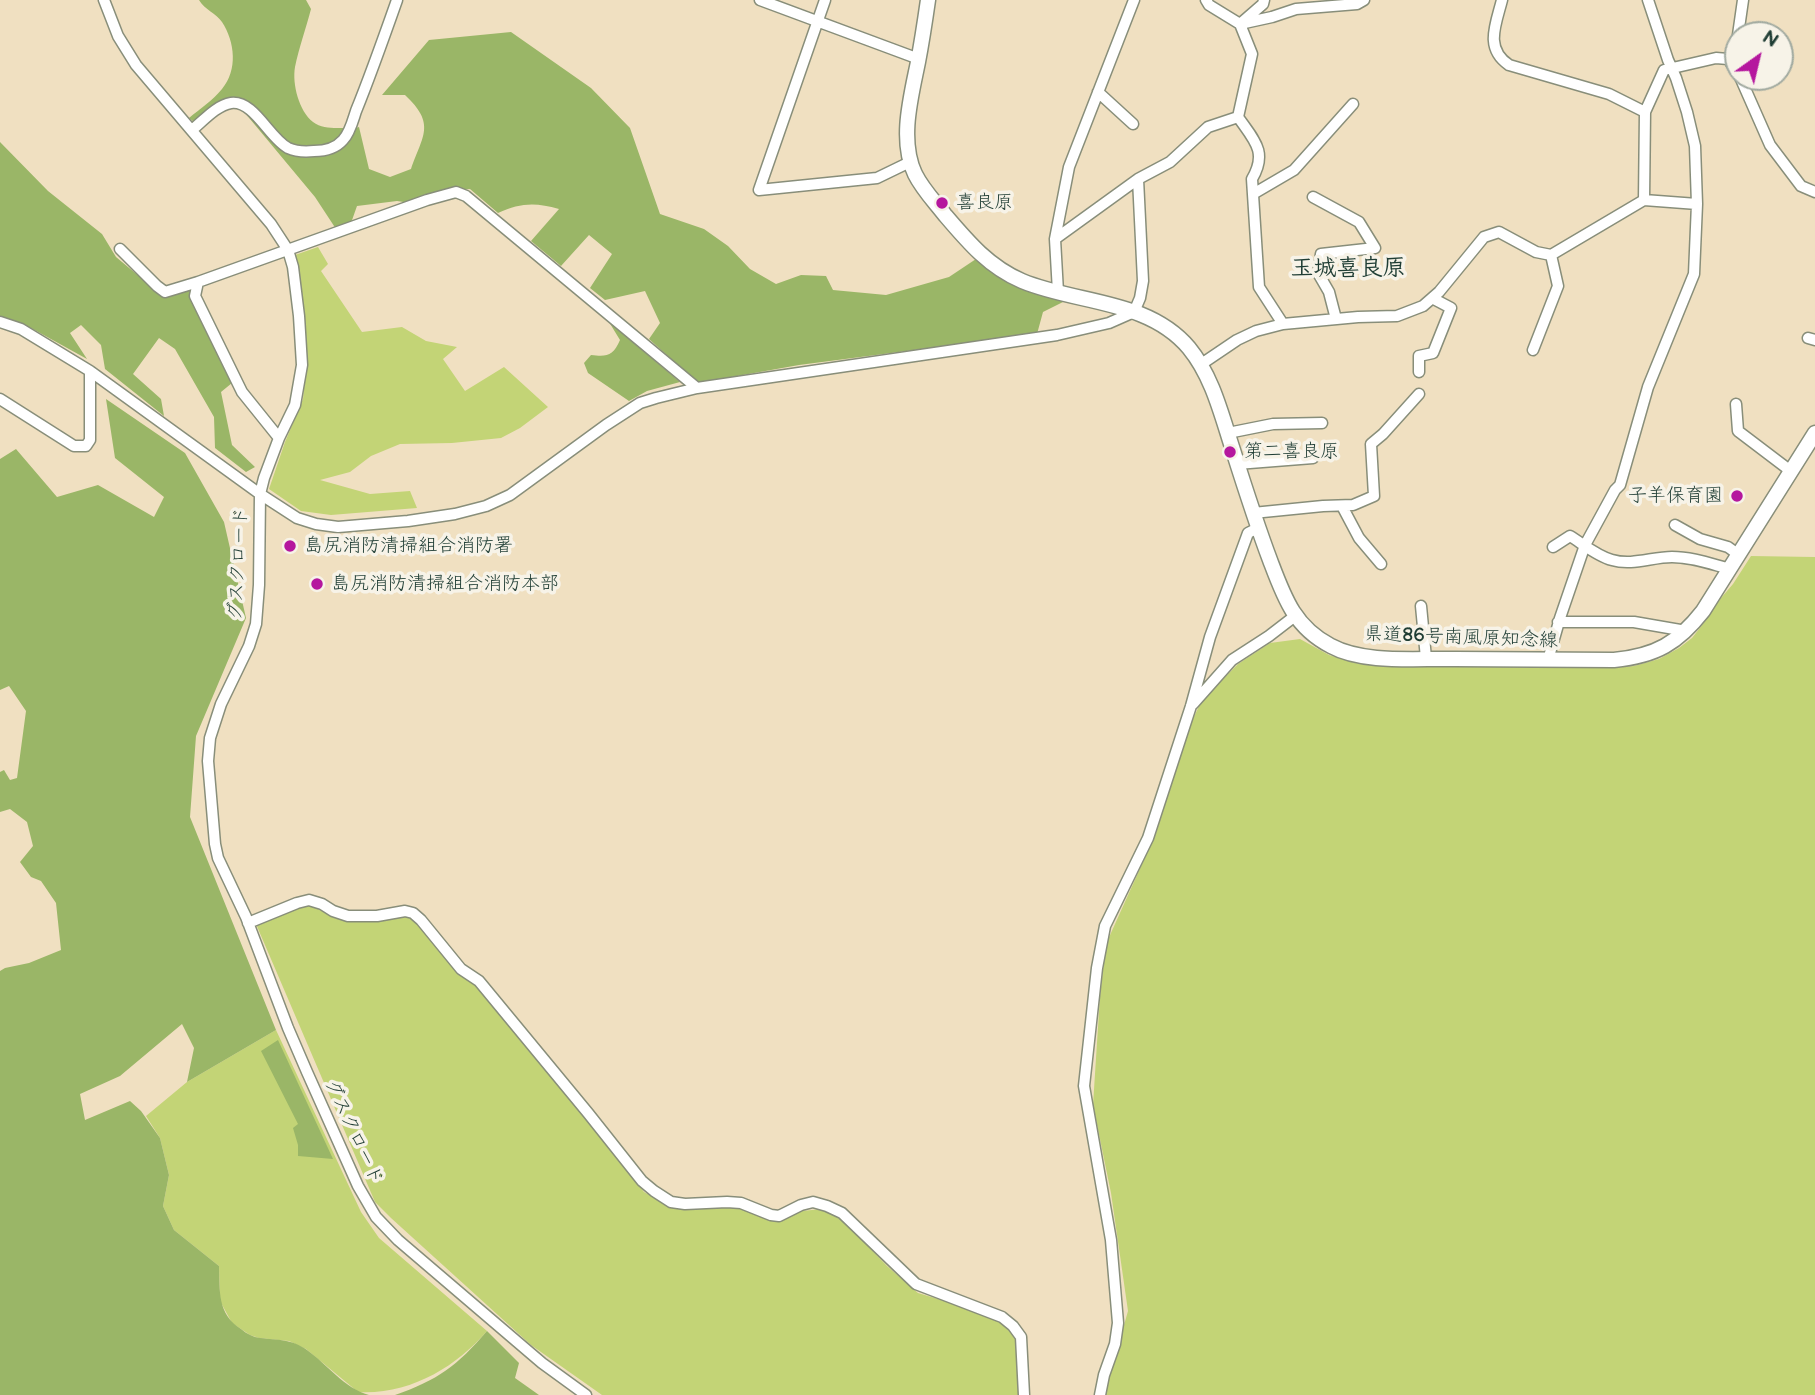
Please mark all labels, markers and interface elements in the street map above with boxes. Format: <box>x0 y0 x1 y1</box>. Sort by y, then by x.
north arrow <box>1724 21 1794 91</box>
text: N <box>1758 26 1782 53</box>
place label: 喜良原 <box>956 192 1013 214</box>
marker: 喜良原 <box>934 195 950 211</box>
district label: 玉城喜良原 <box>1291 255 1405 283</box>
place label: 第二喜良原 <box>1244 441 1339 463</box>
marker: 第二喜良原 <box>1222 444 1238 460</box>
place label: 子羊保育園 <box>1628 485 1723 507</box>
marker: 子羊保育園 <box>1729 488 1745 504</box>
street label: グスクロード <box>225 506 253 622</box>
place label: 島尻消防清掃組合消防署 <box>304 535 513 557</box>
marker: 島尻消防清掃組合消防署 <box>282 538 298 554</box>
place label: 島尻消防清掃組合消防本部 <box>331 573 559 595</box>
marker: 島尻消防清掃組合消防本部 <box>309 576 325 592</box>
street label: 県道86号南風原知念線 <box>1364 623 1558 653</box>
street label: グスクロード <box>319 1076 387 1188</box>

